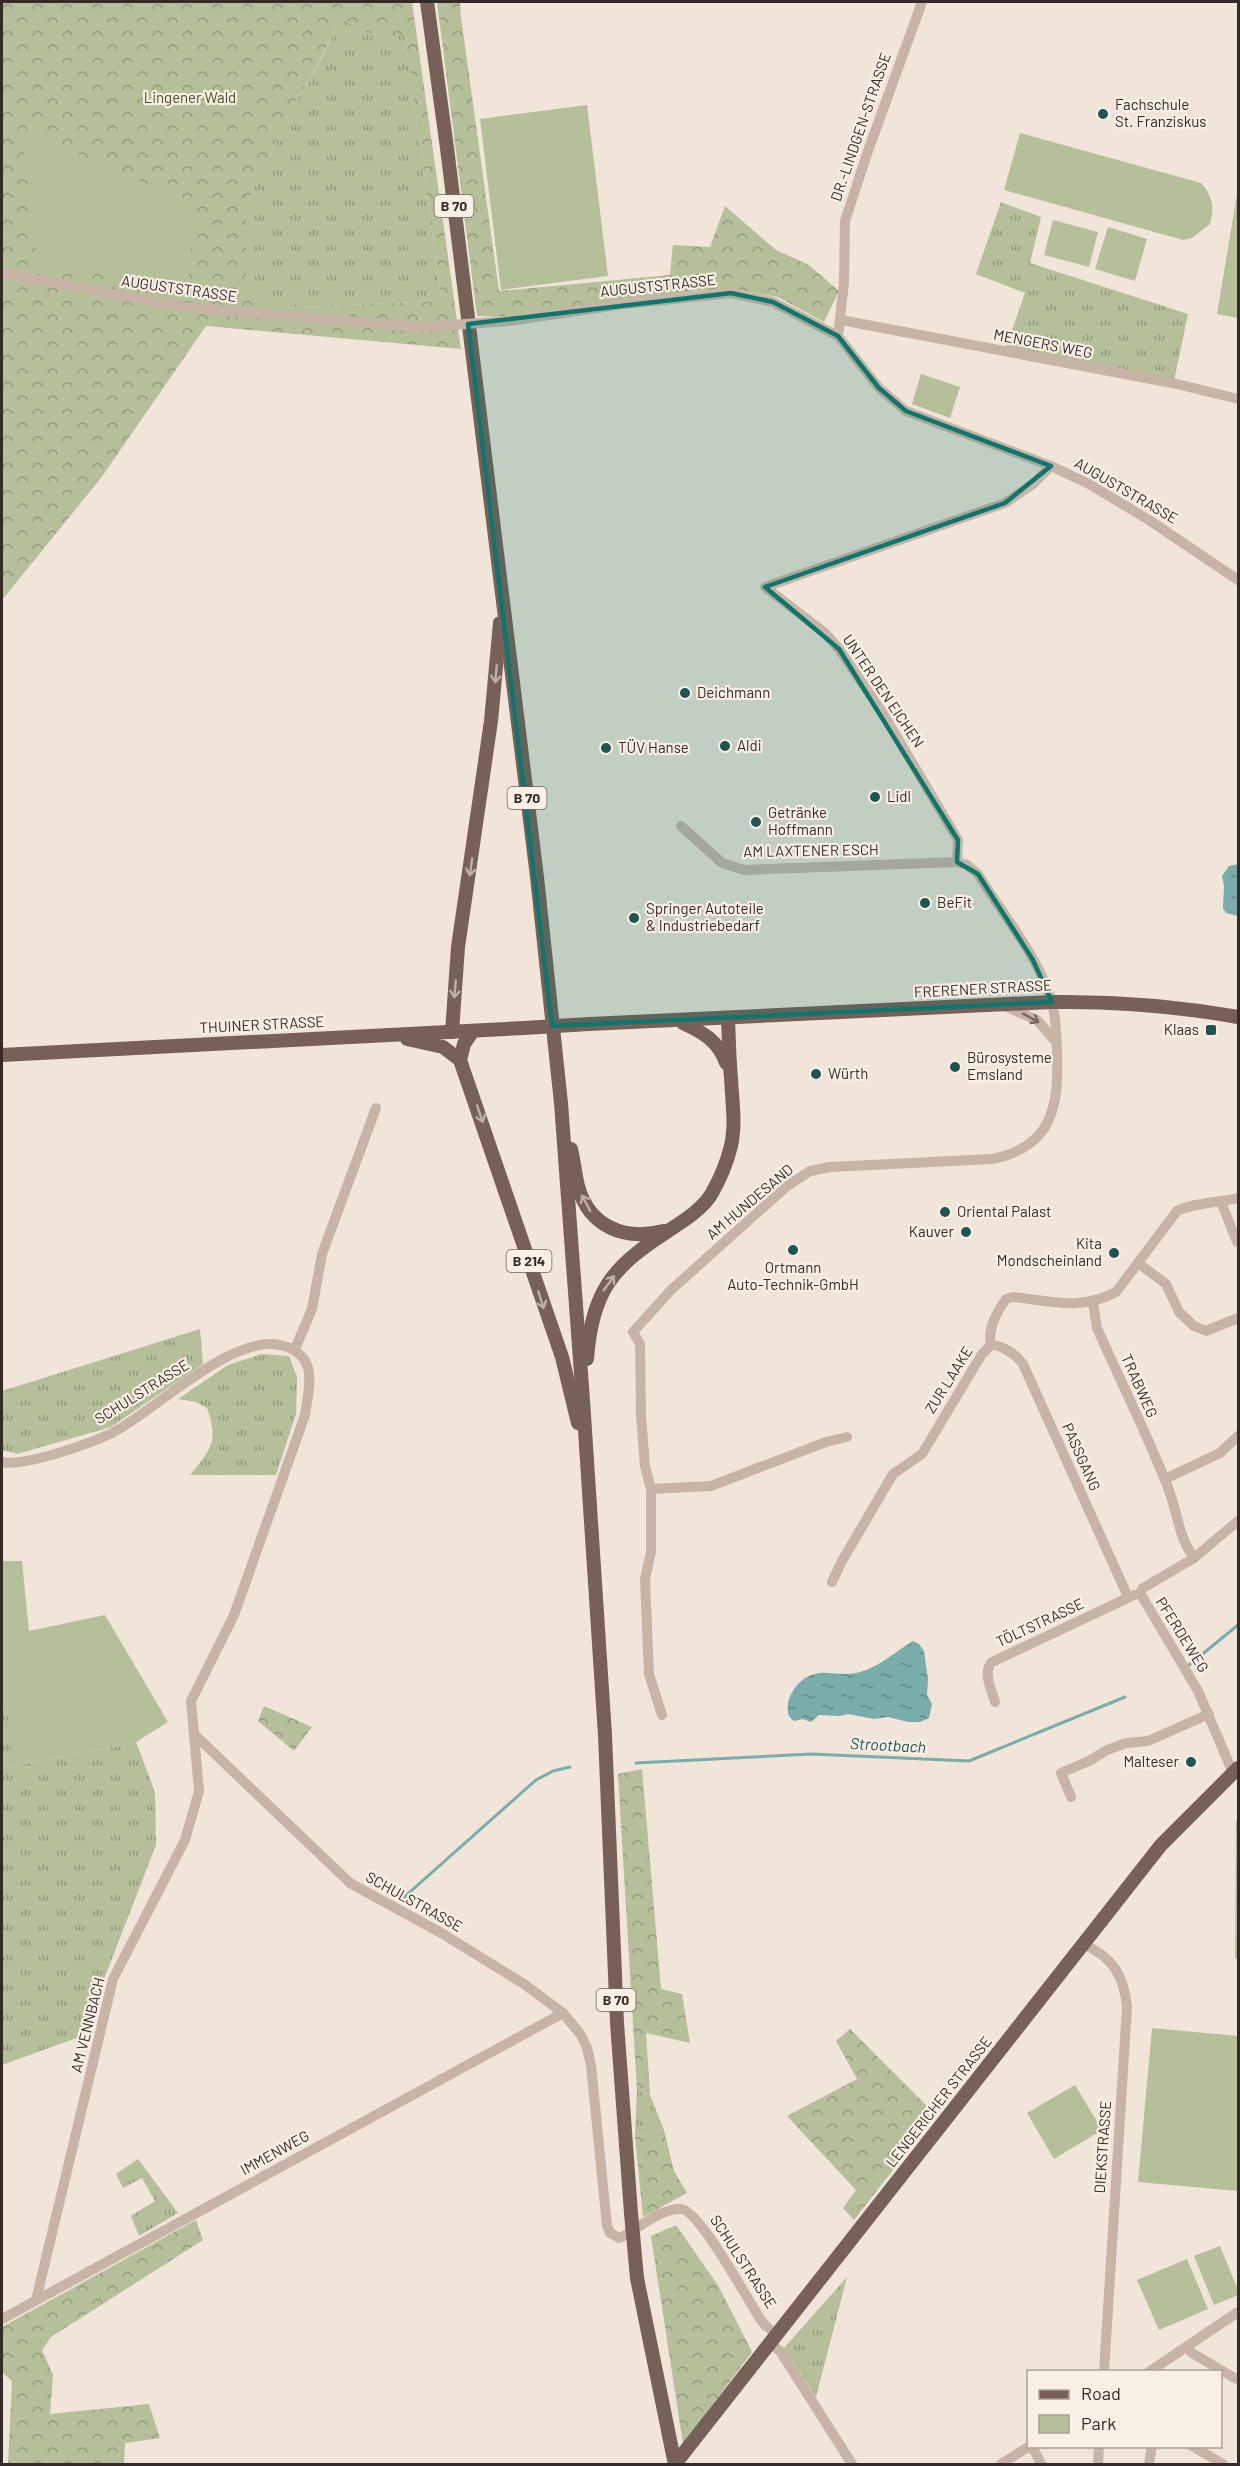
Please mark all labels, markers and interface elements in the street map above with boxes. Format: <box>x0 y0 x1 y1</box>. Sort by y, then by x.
street label: DR.-LINDGEN-STRASSE <box>826 50 894 203</box>
park label: Lingener Wald <box>144 88 236 106</box>
place label: Fachschule St. Franziskus <box>1115 95 1206 130</box>
marker: Fachschule St. Franziskus <box>1096 107 1110 121</box>
road number: B 70 <box>434 195 474 217</box>
street label: AUGUSTSTRASSE <box>599 270 717 300</box>
street label: AUGUSTSTRASSE <box>120 271 238 305</box>
street label: MENGERS WEG <box>992 325 1094 361</box>
street label: AUGUSTSTRASSE <box>1072 453 1181 527</box>
street label: UNTER DEN EICHEN <box>839 631 928 750</box>
one-way arrow <box>490 663 501 683</box>
place label: Deichmann <box>697 683 770 701</box>
marker: Deichmann <box>678 686 692 700</box>
place label: Aldi <box>737 736 762 754</box>
place label: TÜV Hanse <box>618 738 689 756</box>
marker: Aldi <box>718 739 732 753</box>
marker: TÜV Hanse <box>599 741 613 755</box>
road number: B 70 <box>508 787 546 809</box>
place label: Lidl <box>887 787 911 805</box>
marker: Lidl <box>868 790 882 804</box>
place label: Getränke Hoffmann <box>768 803 833 838</box>
marker: Getränke Hoffmann <box>749 815 763 829</box>
street label: AM LAXTENER ESCH <box>743 840 879 860</box>
one-way arrow <box>465 857 476 876</box>
place label: BeFit <box>937 893 972 911</box>
marker: BeFit <box>918 896 932 910</box>
place label: Springer Autoteile & Industriebedarf <box>646 899 764 934</box>
marker: Springer Autoteile & Industriebedarf <box>627 911 641 925</box>
street label: FRERENER STRASSE <box>914 975 1052 1001</box>
one-way arrow <box>449 979 460 999</box>
street label: THUINER STRASSE <box>199 1012 325 1036</box>
one-way arrow <box>1022 1012 1039 1024</box>
place label: Klaas <box>1164 1020 1199 1038</box>
marker: Klaas <box>1204 1023 1218 1037</box>
place label: Bürosysteme Emsland <box>967 1048 1052 1083</box>
marker: Bürosysteme Emsland <box>948 1060 962 1074</box>
place label: Würth <box>828 1064 868 1082</box>
marker: Würth <box>809 1067 823 1081</box>
one-way arrow <box>476 1104 487 1123</box>
street label: AM HUNDESAND <box>702 1160 796 1243</box>
one-way arrow <box>580 1195 592 1212</box>
place label: Oriental Palast <box>957 1202 1052 1220</box>
marker: Oriental Palast <box>938 1205 952 1219</box>
place label: Kauver <box>909 1222 955 1240</box>
marker: Kauver <box>959 1225 973 1239</box>
place label: Kita Mondscheinland <box>997 1234 1102 1269</box>
marker: Ortmann Auto-Technik-GmbH <box>786 1243 800 1257</box>
marker: Kita Mondscheinland <box>1107 1246 1121 1260</box>
road number: B 214 <box>506 1250 552 1272</box>
place label: Ortmann Auto-Technik-GmbH <box>727 1258 859 1293</box>
one-way arrow <box>603 1276 615 1292</box>
one-way arrow <box>536 1290 547 1309</box>
street label: ZUR LAAKE <box>920 1343 976 1416</box>
street label: TRABWEG <box>1118 1351 1162 1420</box>
street label: SCHULSTRASSE <box>91 1355 192 1427</box>
street label: PASSGANG <box>1059 1420 1105 1493</box>
street label: PFERDEWEG <box>1153 1593 1213 1675</box>
street label: TÖLTSTRASSE <box>993 1594 1086 1650</box>
water label: Strootbach <box>850 1733 927 1756</box>
place label: Malteser <box>1123 1752 1180 1770</box>
marker: Malteser <box>1184 1755 1198 1769</box>
street label: SCHULSTRASSE <box>363 1867 466 1935</box>
street label: AM VENNBACH <box>67 1975 108 2074</box>
road number: B 70 <box>596 1989 636 2011</box>
street label: LENGERICHER STRASSE <box>882 2032 995 2170</box>
street label: DIEKSTRASSE <box>1090 2100 1114 2194</box>
street label: IMMENWEG <box>237 2126 312 2178</box>
street label: SCHULSTRASSE <box>707 2211 781 2312</box>
legend <box>1027 2370 1222 2448</box>
text: Road <box>1081 2382 1121 2404</box>
text: Park <box>1081 2412 1116 2434</box>

